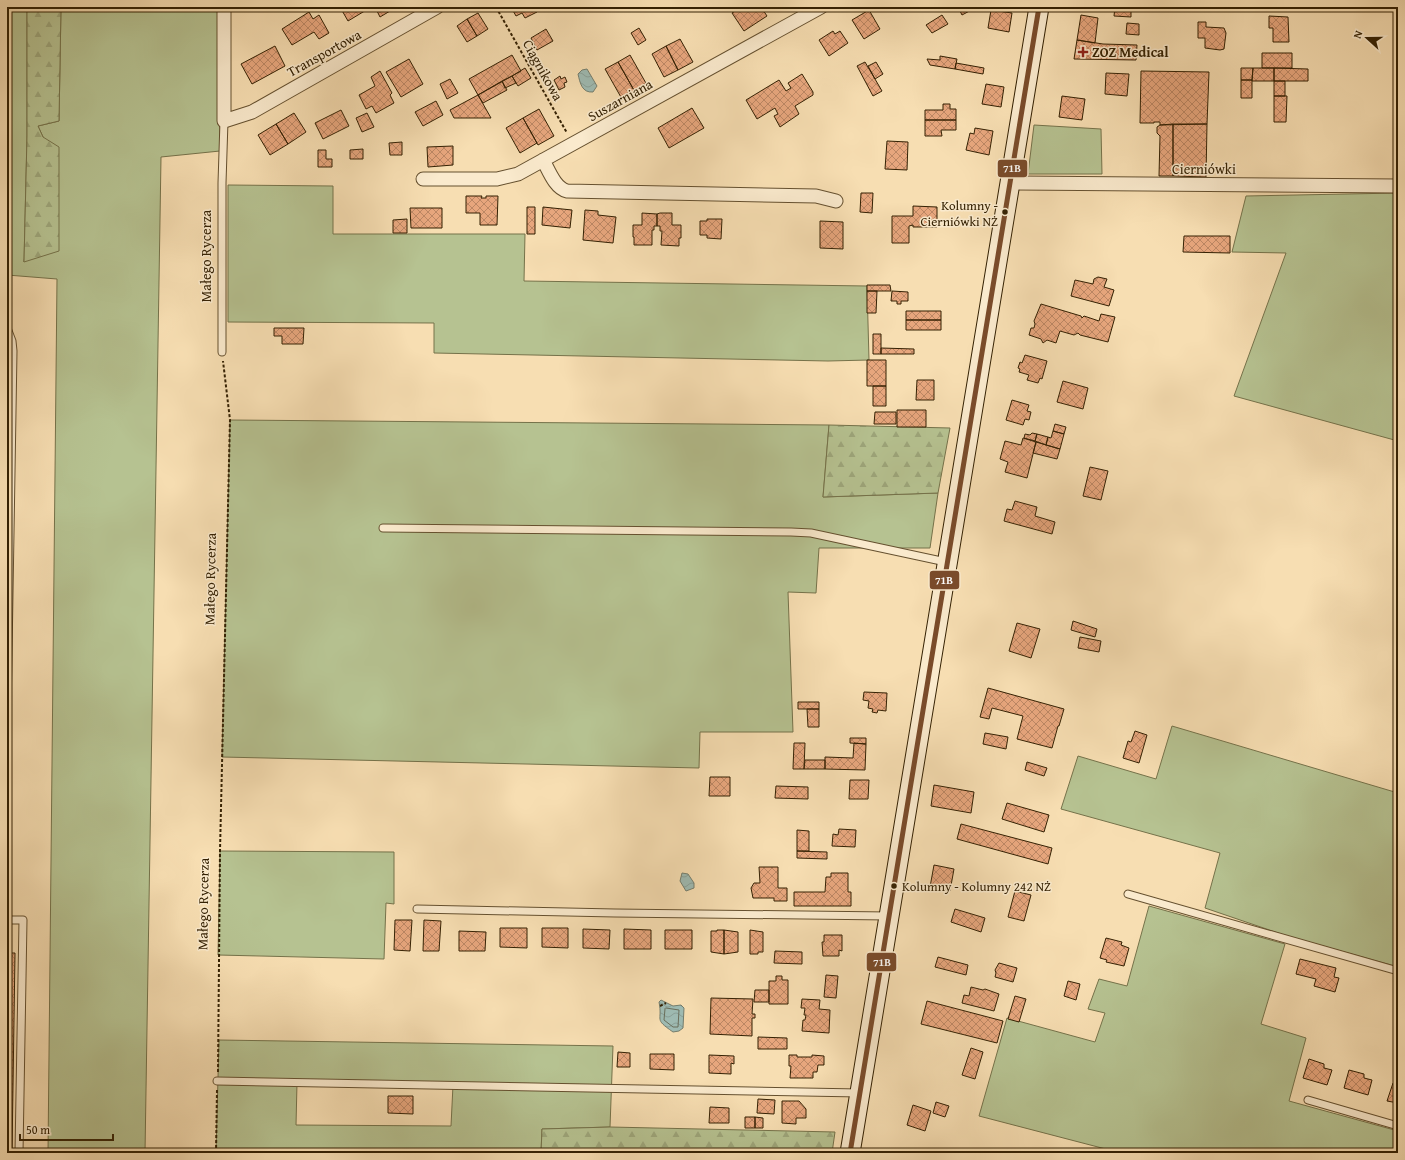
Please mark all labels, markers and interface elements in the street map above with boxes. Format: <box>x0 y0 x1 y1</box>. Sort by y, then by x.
north arrow <box>1347 18 1387 58</box>
street label: Transportowa <box>283 24 365 82</box>
text: N <box>1349 28 1367 41</box>
street label: Ciągnikowa <box>518 36 568 104</box>
place label: ZOZ Medical <box>1092 42 1169 62</box>
marker: ZOZ Medical <box>1077 46 1089 58</box>
street label: Suszarniana <box>584 74 656 126</box>
line badge: 71B <box>997 159 1028 178</box>
street label: Cierniówki <box>1172 159 1236 179</box>
text: 71B <box>1003 160 1021 176</box>
place label: Kolumny - Cierniówki NŻ <box>921 196 999 231</box>
marker: Kolumny - Cierniówki NŻ <box>1000 207 1010 217</box>
street label: Małego Rycerza <box>196 209 216 302</box>
street label: Małego Rycerza <box>199 532 221 625</box>
line badge: 71B <box>929 570 960 590</box>
text: 71B <box>935 572 953 588</box>
street label: Małego Rycerza <box>192 857 214 950</box>
place label: Kolumny - Kolumny 242 NŻ <box>902 877 1051 896</box>
marker: Kolumny - Kolumny 242 NŻ <box>889 881 899 891</box>
line badge: 71B <box>866 952 897 972</box>
text: 71B <box>873 954 891 970</box>
scale bar <box>20 1116 113 1142</box>
text: 50 m <box>26 1121 50 1138</box>

